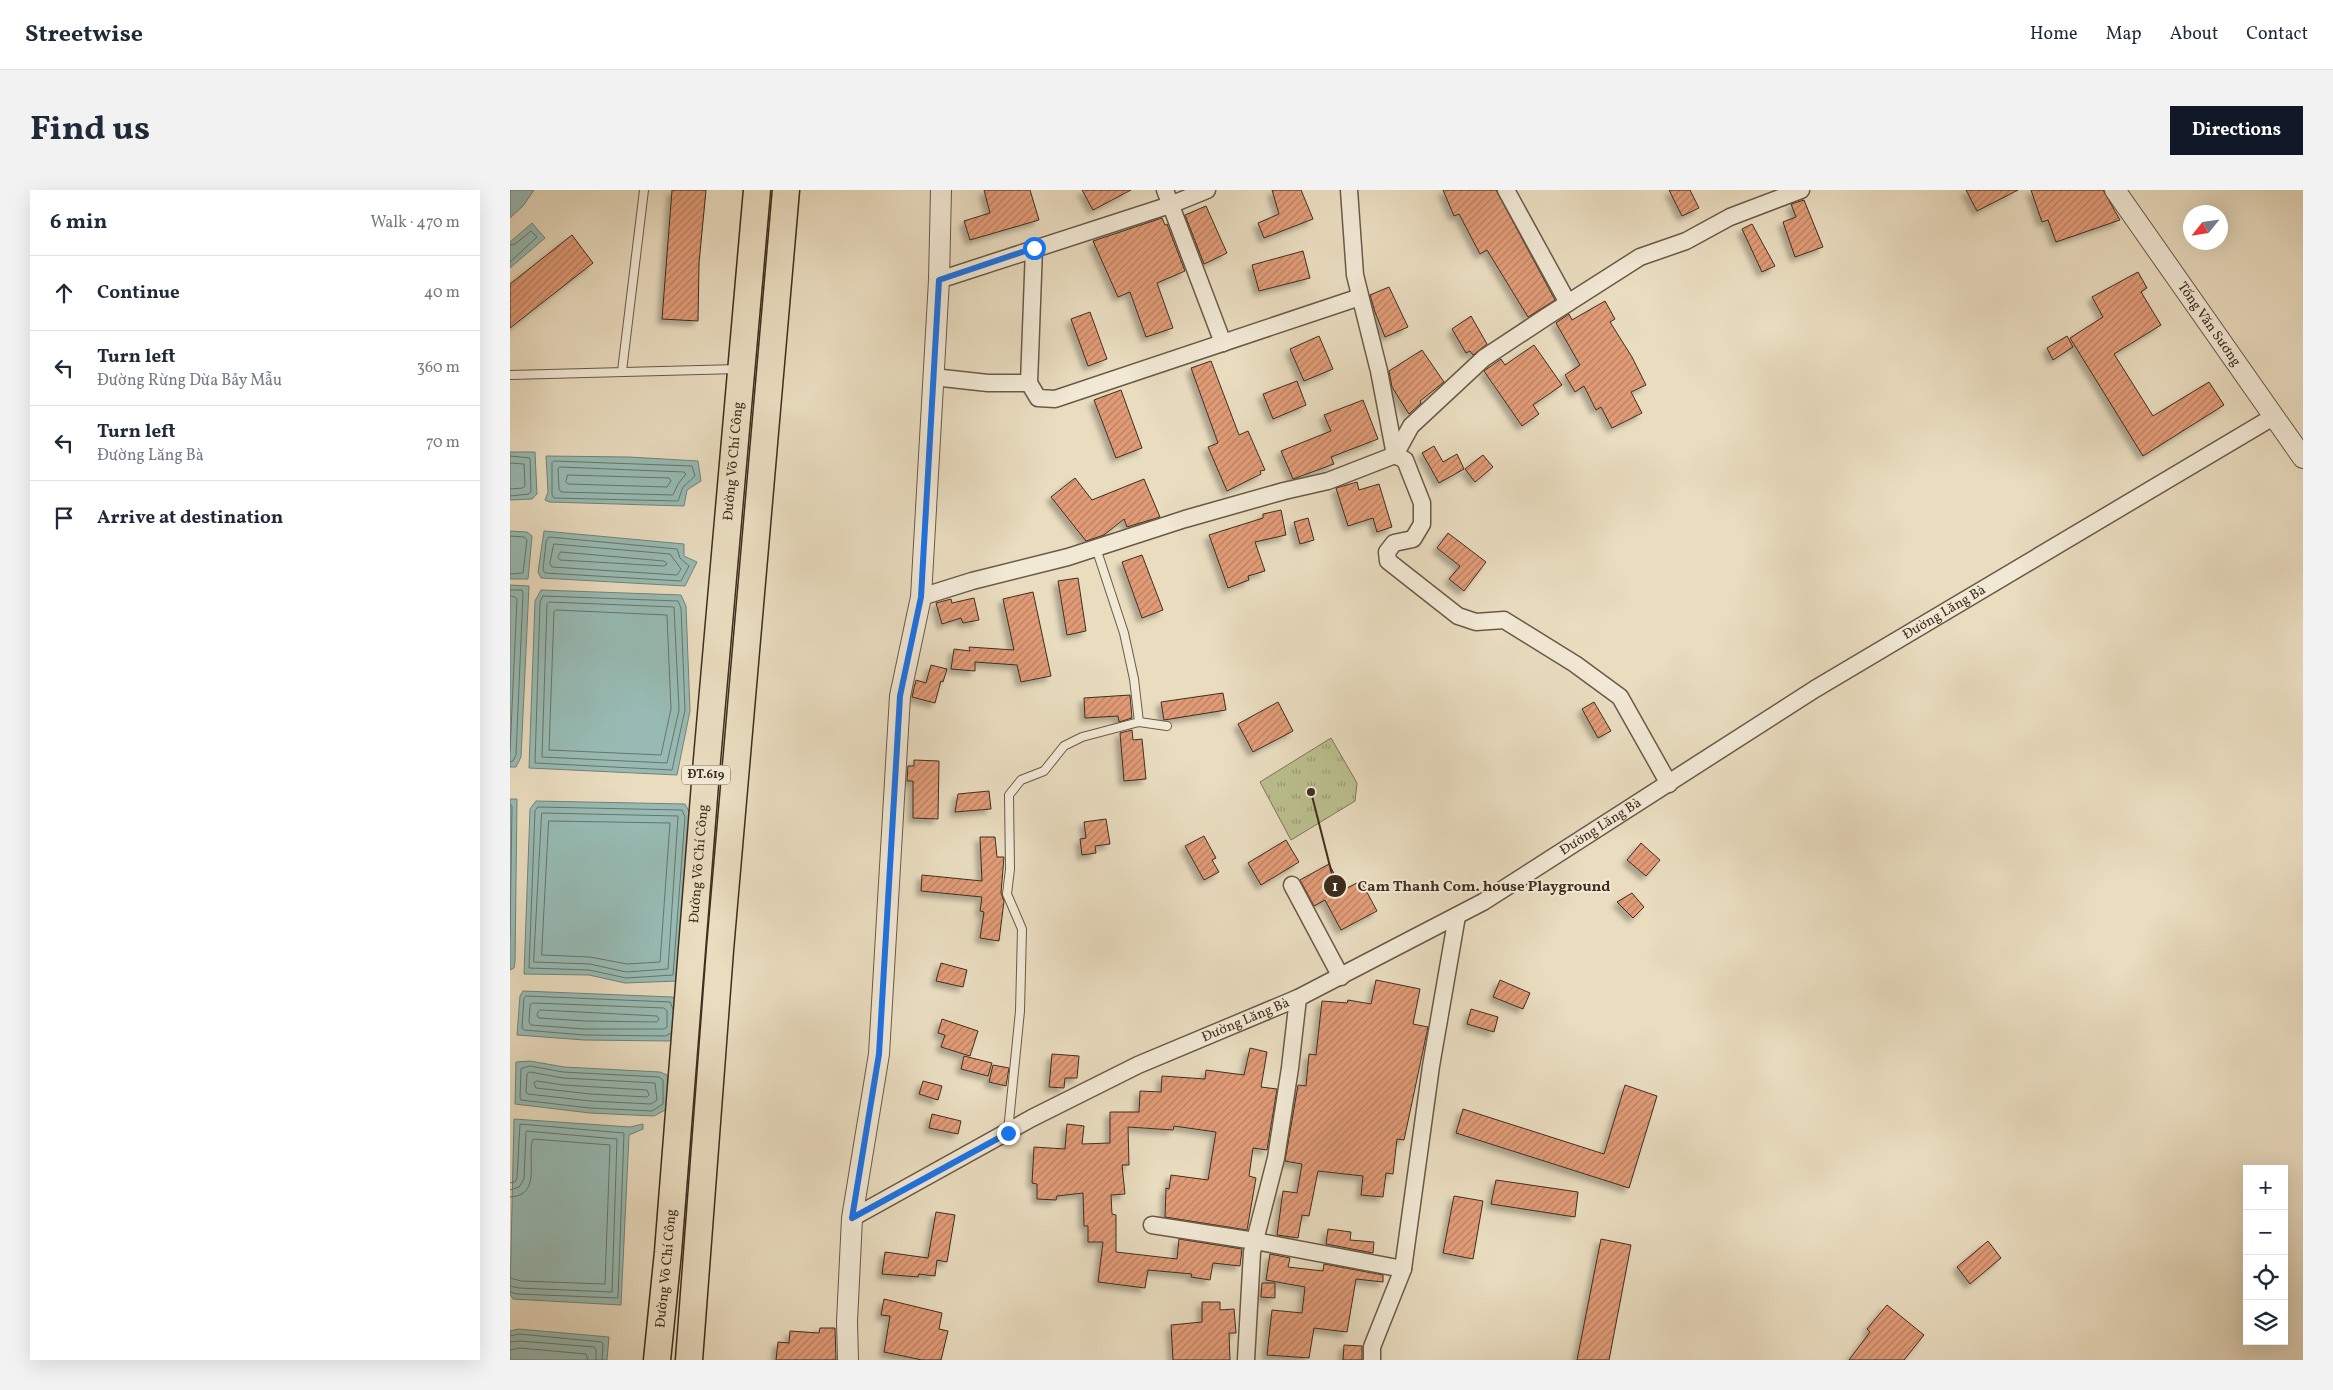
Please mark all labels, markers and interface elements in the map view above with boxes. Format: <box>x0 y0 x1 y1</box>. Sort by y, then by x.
text: Streetwise <box>25 18 143 52</box>
text: Home <box>2030 22 2078 47</box>
text: Map <box>2106 22 2142 47</box>
text: About <box>2170 22 2218 47</box>
text: Contact <box>2246 22 2308 47</box>
text: Find us <box>30 106 150 154</box>
button: Directions <box>2170 106 2303 155</box>
north arrow <box>2183 205 2228 250</box>
text: 6 min <box>50 208 107 237</box>
text: Walk · 470 m <box>370 212 460 234</box>
route start <box>1023 237 1046 260</box>
street label: Tống Văn Sương <box>2173 278 2245 370</box>
icon: ahead <box>50 279 78 307</box>
text: Continue <box>97 280 180 306</box>
text: 40 m <box>424 282 460 304</box>
text: Turn left <box>97 344 176 370</box>
icon: left <box>50 354 78 382</box>
text: 360 m <box>417 357 460 379</box>
text: Đường Rừng Dừa Bảy Mẫu <box>97 370 282 392</box>
street label: Đường Võ Chí Công <box>719 401 748 522</box>
text: Turn left <box>97 419 176 445</box>
icon: left <box>50 429 78 457</box>
text: 70 m <box>426 432 460 454</box>
text: Đường Lăng Bà <box>97 445 204 467</box>
icon: arrive <box>50 504 78 532</box>
text: Arrive at destination <box>97 505 283 531</box>
street label: Đường Lăng Bà <box>1899 580 1989 644</box>
road number: ĐT.619 <box>682 766 730 784</box>
street label: Đường Lăng Bà <box>1556 793 1645 860</box>
street label: Đường Võ Chí Công <box>684 803 713 924</box>
callout: Cam Thanh Com. house Playground <box>1323 871 1621 901</box>
text: 1 <box>1332 877 1338 898</box>
text: Cam Thanh Com. house Playground <box>1358 877 1610 898</box>
street label: Đường Lăng Bà <box>1199 993 1292 1047</box>
route end <box>997 1122 1020 1145</box>
map controls <box>2243 1165 2288 1345</box>
button: + <box>2243 1165 2288 1210</box>
street label: Đường Võ Chí Công <box>651 1208 681 1329</box>
button: − <box>2243 1210 2288 1255</box>
button: locate <box>2243 1255 2288 1300</box>
button: layers <box>2243 1300 2288 1345</box>

